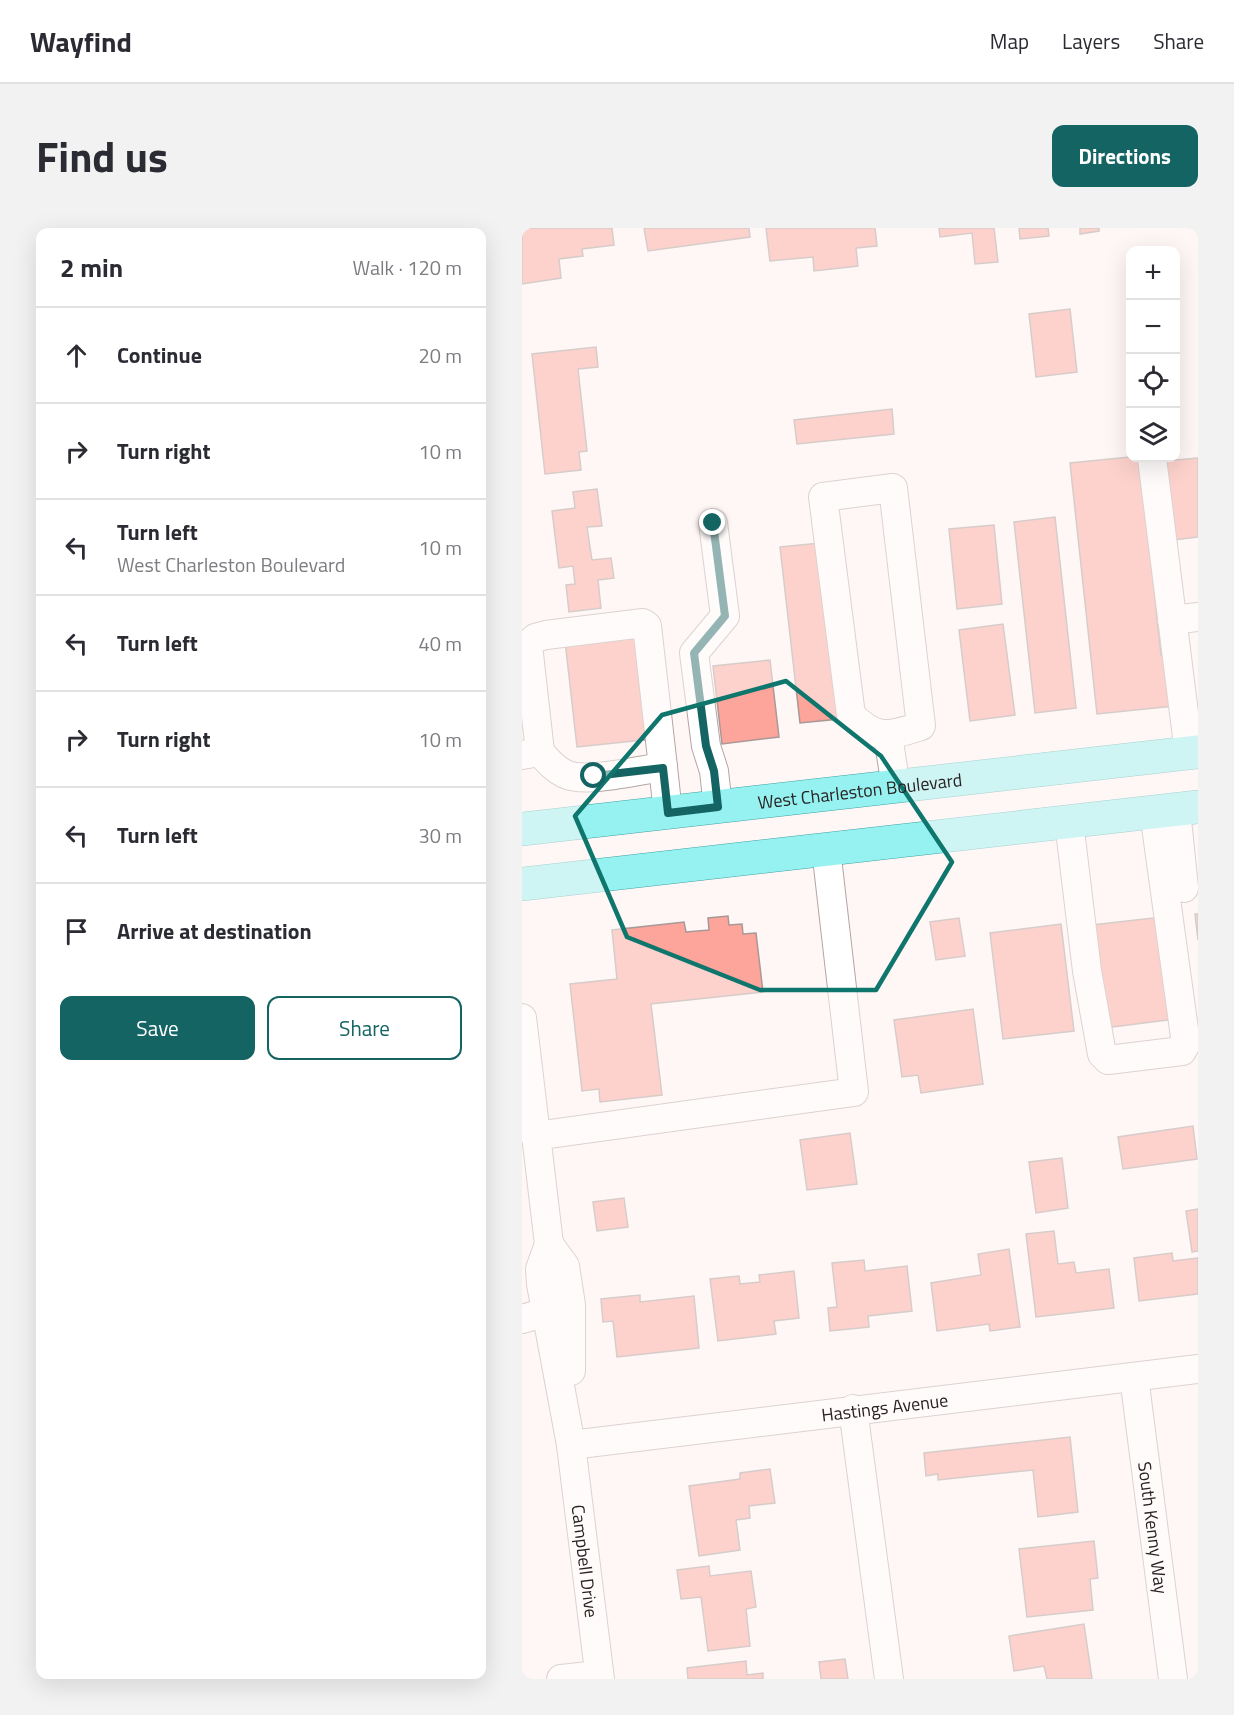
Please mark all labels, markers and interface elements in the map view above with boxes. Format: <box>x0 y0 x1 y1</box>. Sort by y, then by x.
text: Wayfind <box>30 20 132 63</box>
text: Map <box>990 25 1029 57</box>
text: Layers <box>1062 25 1120 57</box>
text: Share <box>1153 25 1204 57</box>
text: Find us <box>36 124 168 188</box>
button: Directions <box>1052 125 1198 187</box>
map controls <box>1126 246 1180 462</box>
button: + <box>1126 246 1180 300</box>
text: 2 min <box>60 248 123 287</box>
text: Walk · 120 m <box>353 252 462 283</box>
button: − <box>1126 300 1180 354</box>
text: Continue <box>117 338 202 372</box>
icon: ahead <box>60 339 93 372</box>
text: 20 m <box>418 340 462 371</box>
button: locate <box>1126 354 1180 408</box>
button: layers <box>1126 408 1180 462</box>
text: Turn right <box>117 434 211 468</box>
icon: right <box>60 435 93 468</box>
text: 10 m <box>418 436 462 467</box>
route end <box>699 509 725 535</box>
text: Turn left <box>117 515 198 549</box>
icon: left <box>60 531 93 564</box>
text: 10 m <box>418 532 462 563</box>
text: West Charleston Boulevard <box>117 549 345 580</box>
text: Turn left <box>117 626 198 660</box>
icon: left <box>60 627 93 660</box>
text: 40 m <box>418 628 462 659</box>
text: Turn right <box>117 722 211 756</box>
icon: right <box>60 723 93 756</box>
text: 10 m <box>418 724 462 755</box>
route start <box>580 762 606 788</box>
street label: West Charleston Boulevard <box>756 765 963 816</box>
text: Turn left <box>117 818 198 852</box>
icon: left <box>60 819 93 852</box>
text: 30 m <box>418 820 462 851</box>
text: Arrive at destination <box>117 914 312 948</box>
icon: arrive <box>60 915 93 948</box>
button: Save <box>60 996 255 1060</box>
button: Share <box>267 996 462 1060</box>
street label: Hastings Avenue <box>820 1386 950 1428</box>
street label: South Kenny Way <box>1132 1460 1175 1596</box>
street label: Campbell Drive <box>565 1503 606 1619</box>

